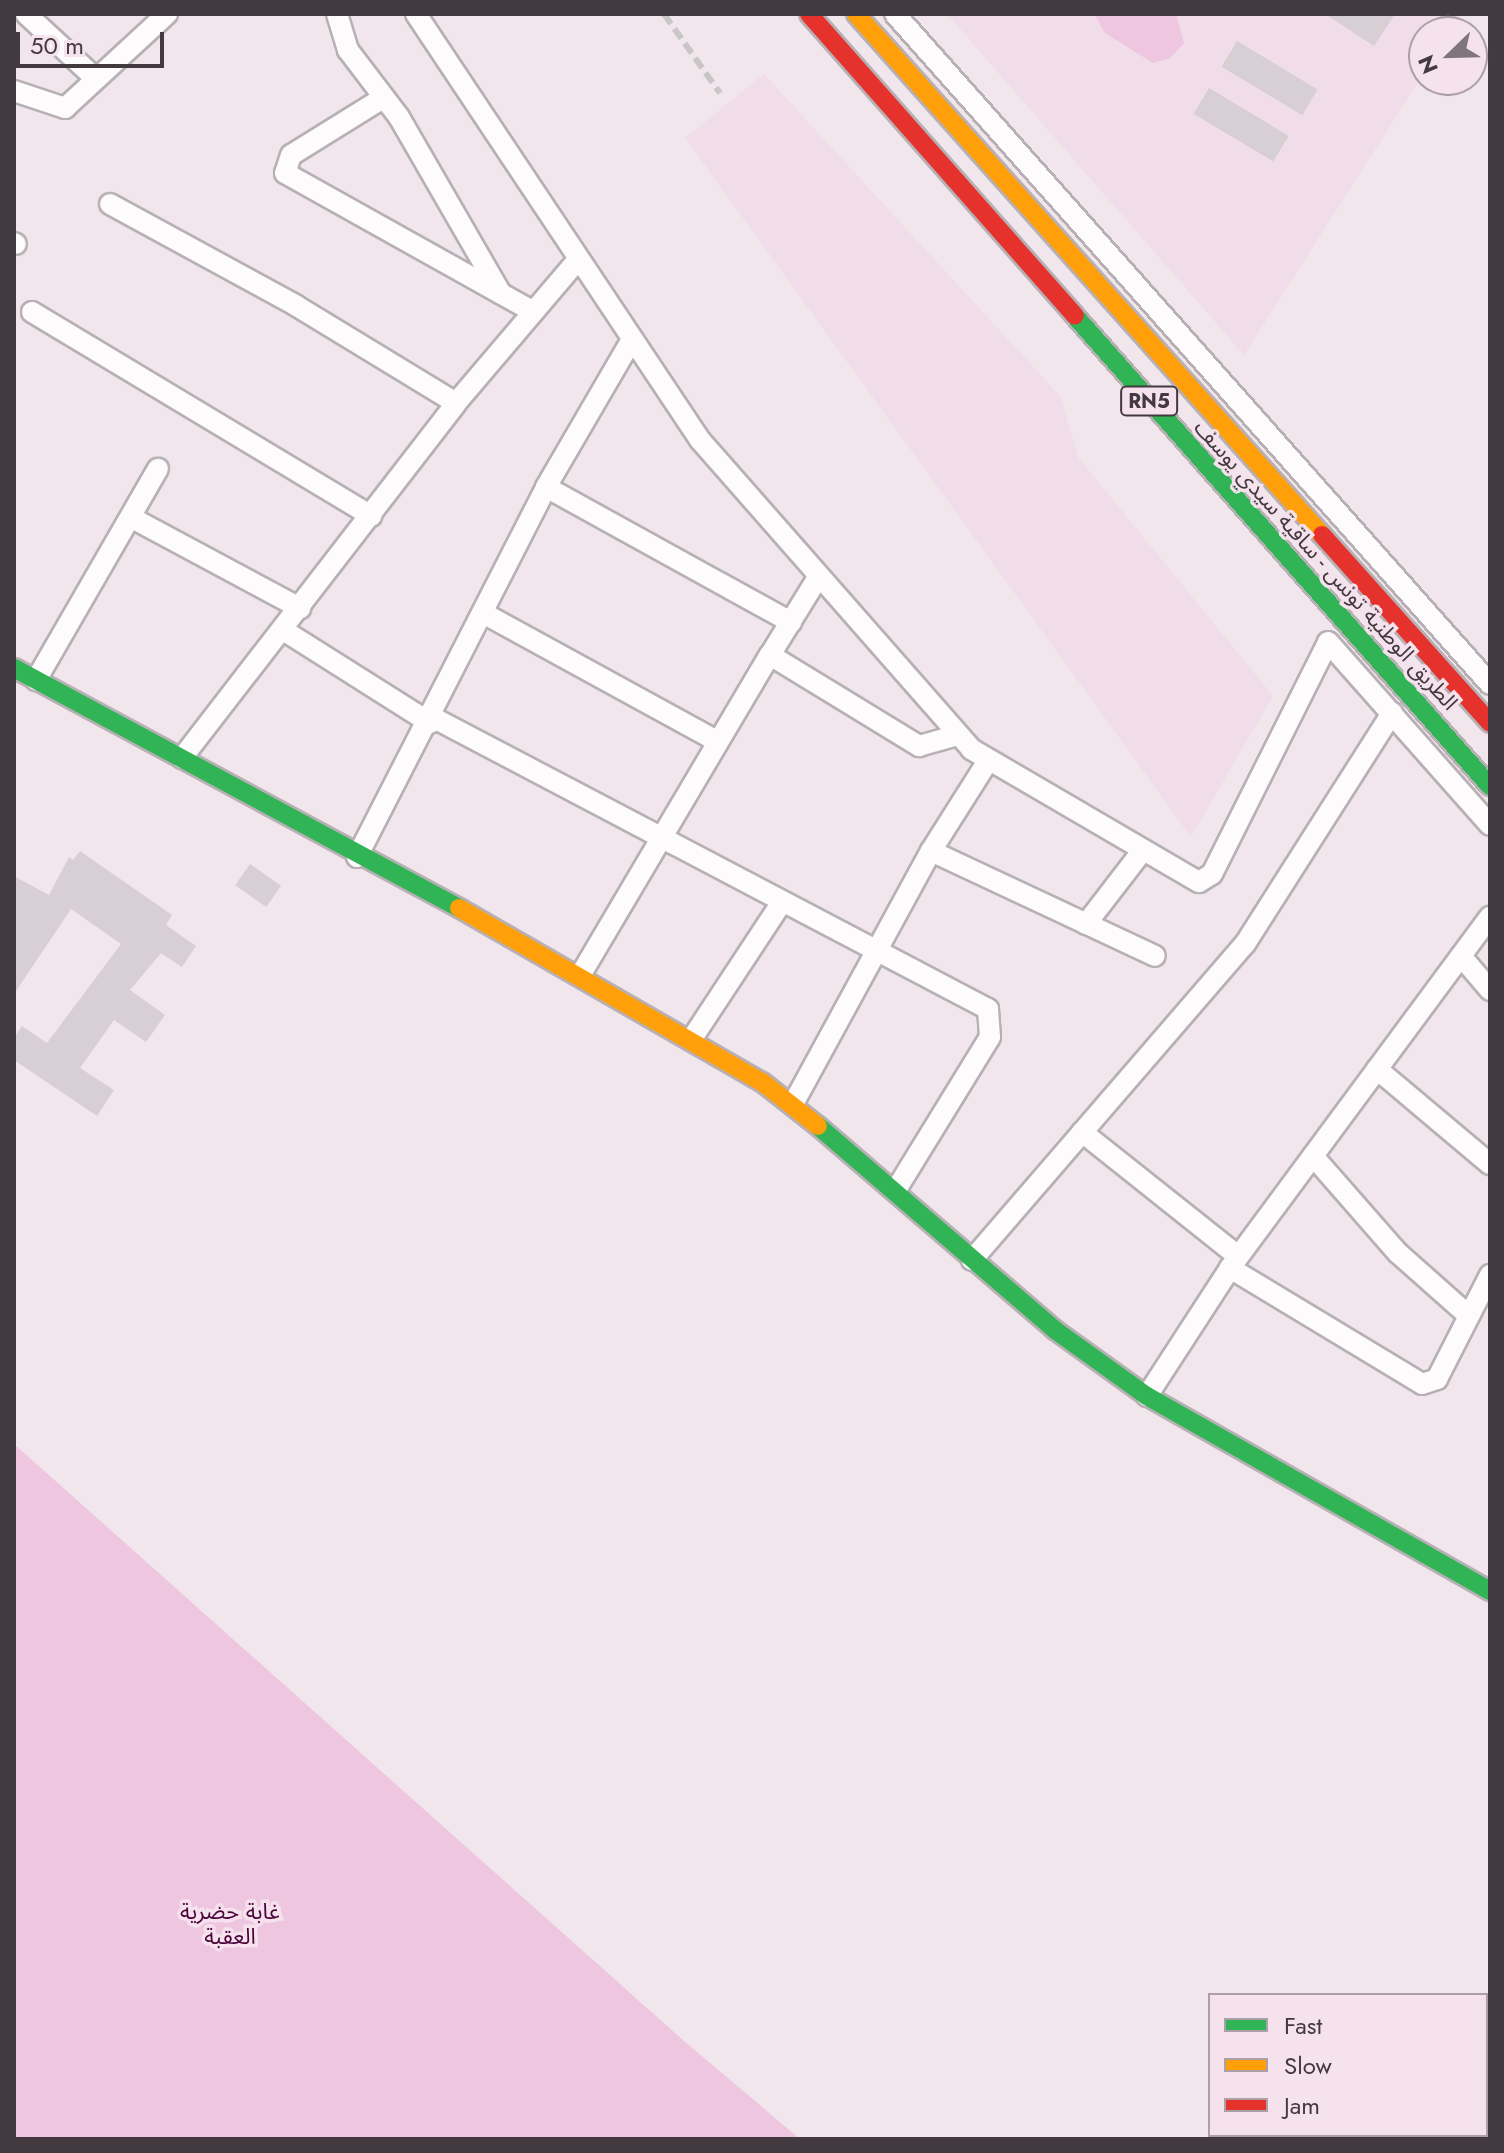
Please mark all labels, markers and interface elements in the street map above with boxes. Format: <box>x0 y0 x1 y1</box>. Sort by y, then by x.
scale bar <box>20 16 168 66</box>
north arrow <box>1408 16 1488 96</box>
text: 50 m <box>30 28 84 63</box>
text: N <box>1410 50 1446 79</box>
road number: RN5 <box>1119 385 1179 417</box>
street label: الطريق الوطنية تونس - ساقية سيدي يوسف <box>1189 414 1463 716</box>
park label: غابة حضرية العقبة <box>180 1898 280 1950</box>
legend <box>1208 1993 1488 2137</box>
text: Fast <box>1284 2008 1322 2043</box>
text: Slow <box>1284 2048 1332 2083</box>
text: Jam <box>1284 2088 1320 2123</box>

